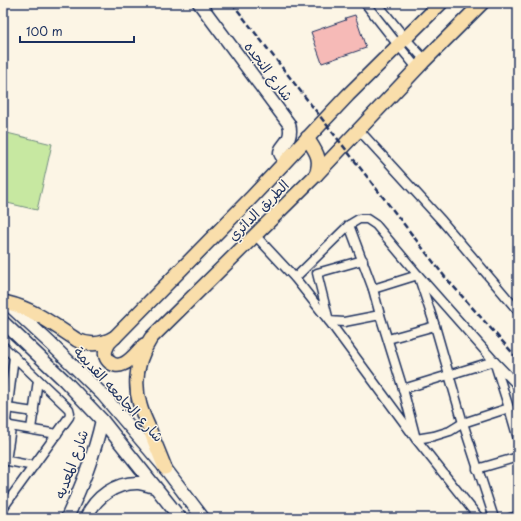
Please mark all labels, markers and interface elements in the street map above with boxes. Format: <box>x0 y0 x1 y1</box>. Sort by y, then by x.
scale bar <box>20 18 134 44</box>
text: 100 m <box>26 22 63 40</box>
street label: شارع النجده <box>240 37 298 105</box>
street label: الطريق الدائري <box>223 175 294 246</box>
street label: شارع الجامعه القديمة <box>69 342 169 446</box>
street label: شارع المعديه <box>49 427 93 501</box>

